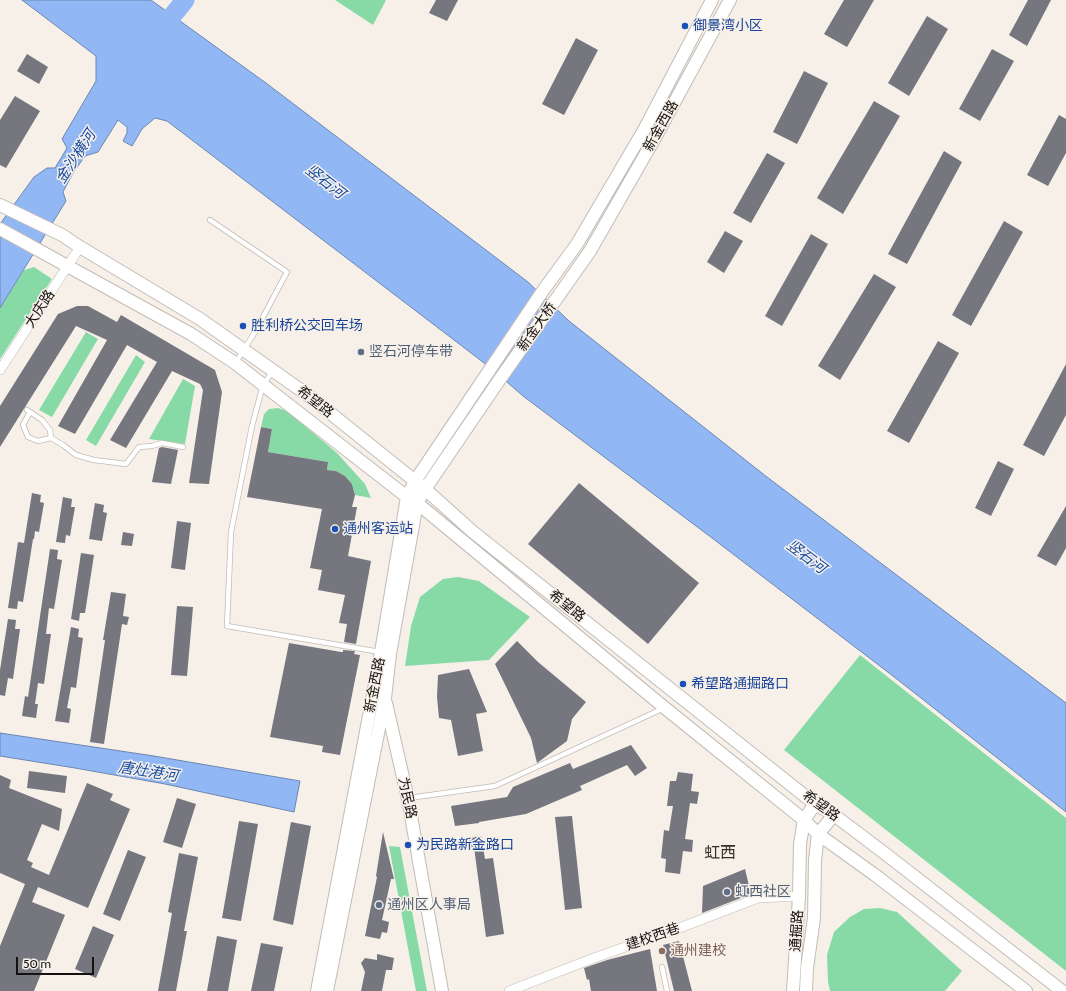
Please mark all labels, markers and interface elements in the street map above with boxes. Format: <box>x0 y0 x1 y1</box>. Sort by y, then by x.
place label: 御景湾小区 <box>693 18 763 34</box>
marker: 御景湾小区 <box>680 21 690 31</box>
street label: 新金西路 <box>640 97 682 155</box>
water label: 金沙横河 <box>52 127 100 187</box>
water label: 竖石河 <box>302 161 348 203</box>
street label: 大庆路 <box>22 287 58 331</box>
street label: 新金大桥 <box>514 299 560 355</box>
place label: 胜利桥公交回车场 <box>251 318 363 334</box>
marker: 胜利桥公交回车场 <box>238 321 248 331</box>
place label: 竖石河停车带 <box>369 344 453 360</box>
marker: 竖石河停车带 <box>356 347 366 357</box>
street label: 希望路 <box>293 382 337 422</box>
place label: 通州客运站 <box>343 521 413 537</box>
marker: 通州客运站 <box>330 524 340 534</box>
water label: 竖石河 <box>783 536 829 578</box>
street label: 希望路 <box>545 586 589 626</box>
street label: 新金西路 <box>361 656 389 714</box>
place label: 希望路通掘路口 <box>691 676 789 692</box>
marker: 希望路通掘路口 <box>678 679 688 689</box>
water label: 唐灶港河 <box>117 758 179 786</box>
street label: 为民路 <box>394 776 420 820</box>
street label: 希望路 <box>799 787 843 825</box>
place label: 为民路新金路口 <box>416 837 514 853</box>
marker: 为民路新金路口 <box>403 840 413 850</box>
district label: 虹西 <box>704 843 736 863</box>
place label: 虹西社区 <box>735 884 791 900</box>
marker: 虹西社区 <box>722 887 732 897</box>
place label: 通州区人事局 <box>387 897 471 913</box>
marker: 通州区人事局 <box>374 900 384 910</box>
street label: 通掘路 <box>787 909 807 953</box>
street label: 建校西巷 <box>624 920 682 954</box>
place label: 通州建校 <box>670 943 726 959</box>
marker: 通州建校 <box>657 946 667 956</box>
scale bar <box>18 949 96 975</box>
text: 50 m <box>23 956 51 971</box>

